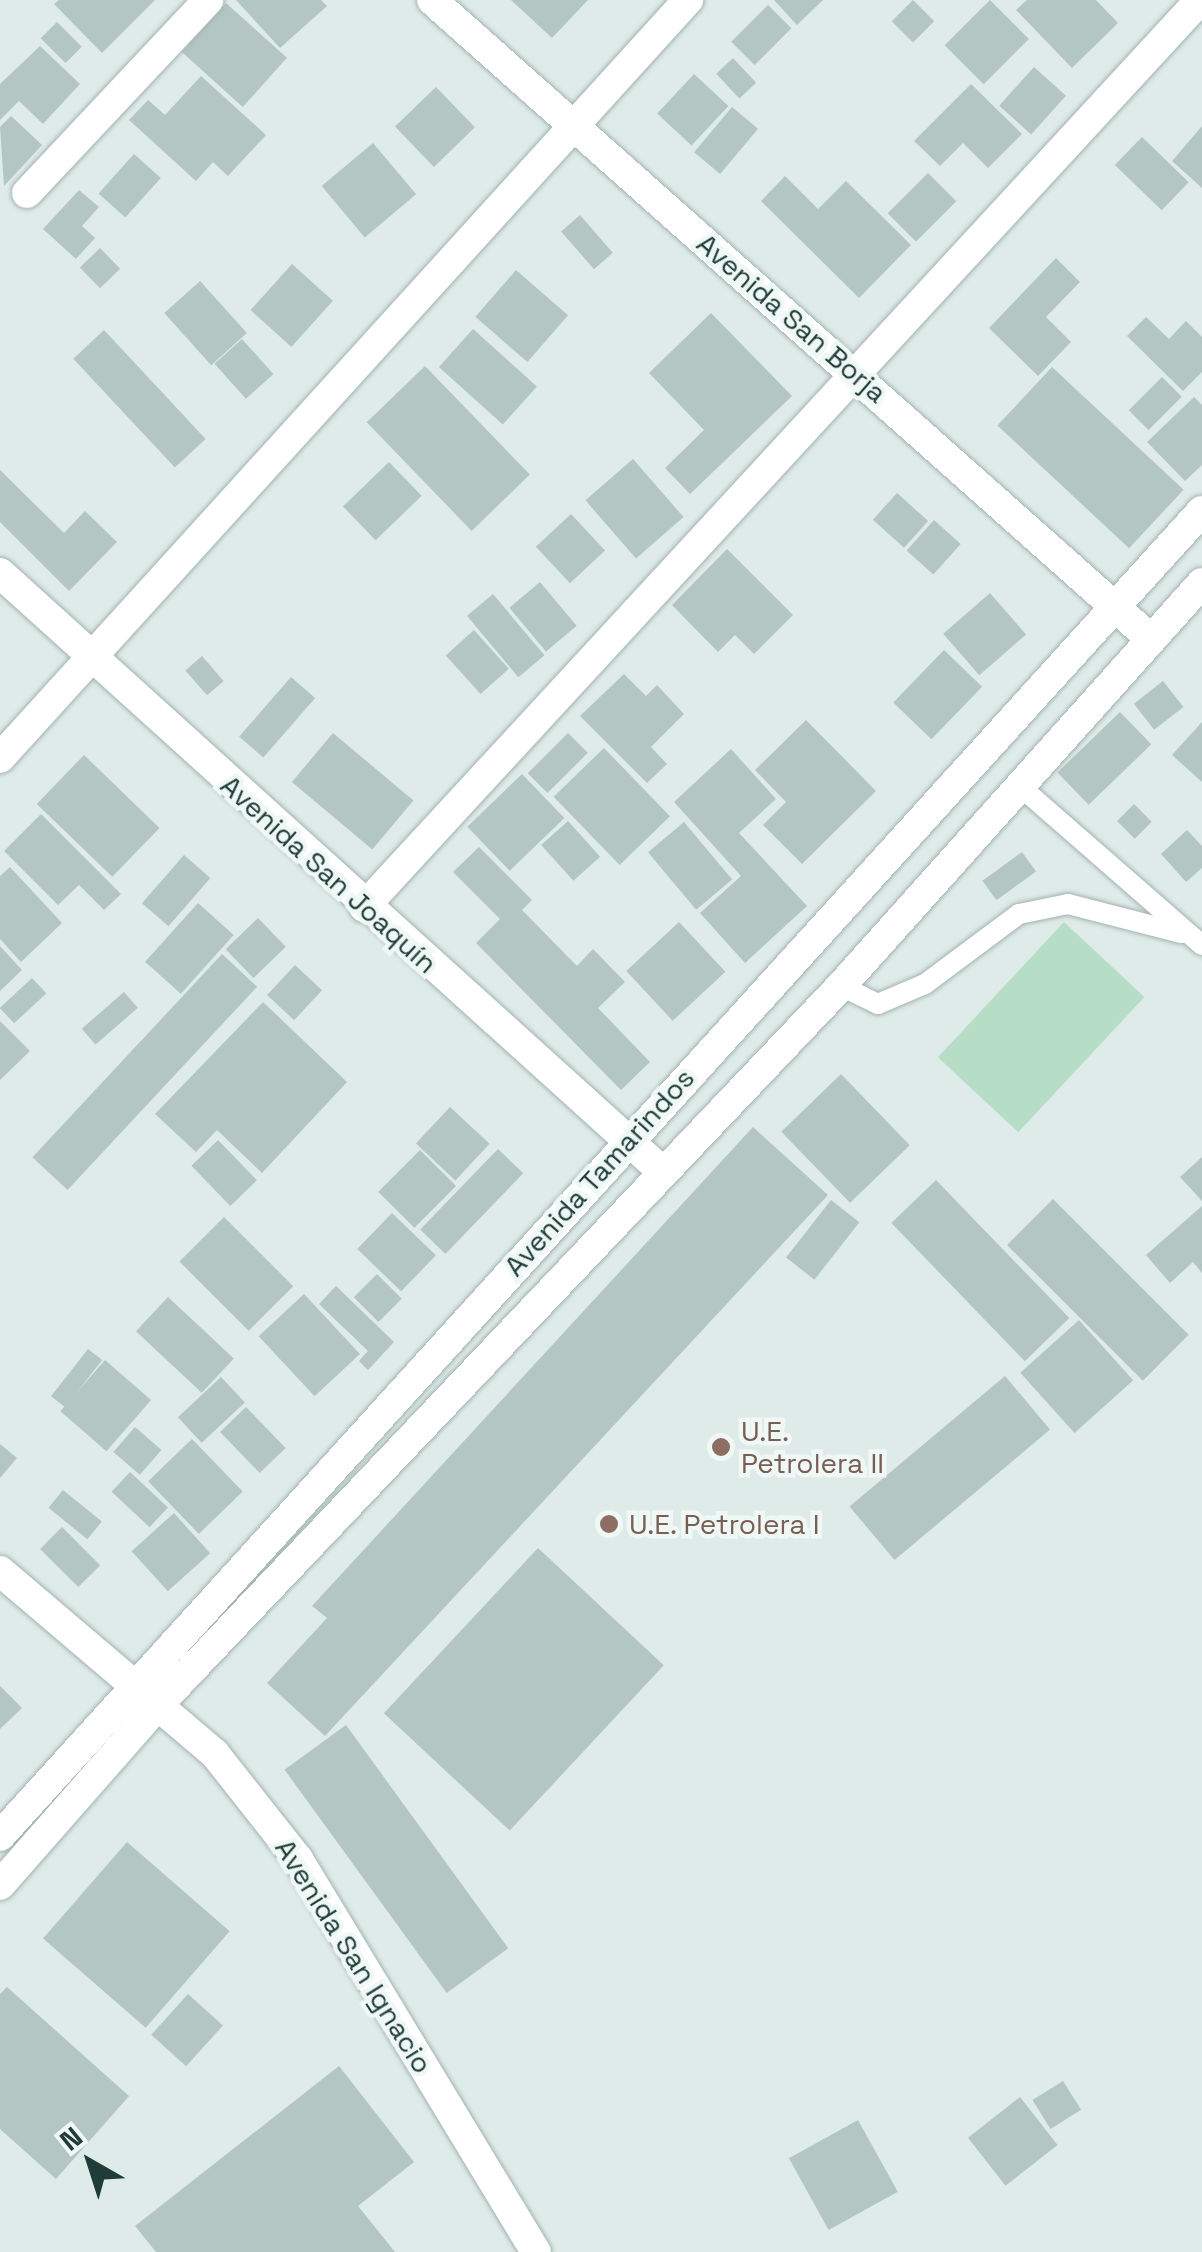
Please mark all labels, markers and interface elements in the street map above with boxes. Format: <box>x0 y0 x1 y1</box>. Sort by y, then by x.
street label: Avenida San Borja <box>690 226 894 410</box>
street label: Avenida San Joaquín <box>214 768 444 980</box>
street label: Avenida Tamarindos <box>497 1061 701 1283</box>
place label: U.E. Petrolera II <box>741 1414 884 1480</box>
marker: U.E. Petrolera II <box>710 1436 732 1458</box>
place label: U.E. Petrolera I <box>629 1507 821 1541</box>
marker: U.E. Petrolera I <box>598 1513 620 1535</box>
street label: Avenida San Ignacio <box>268 1833 440 2079</box>
north arrow <box>40 2112 140 2212</box>
text: N <box>52 2119 90 2159</box>

